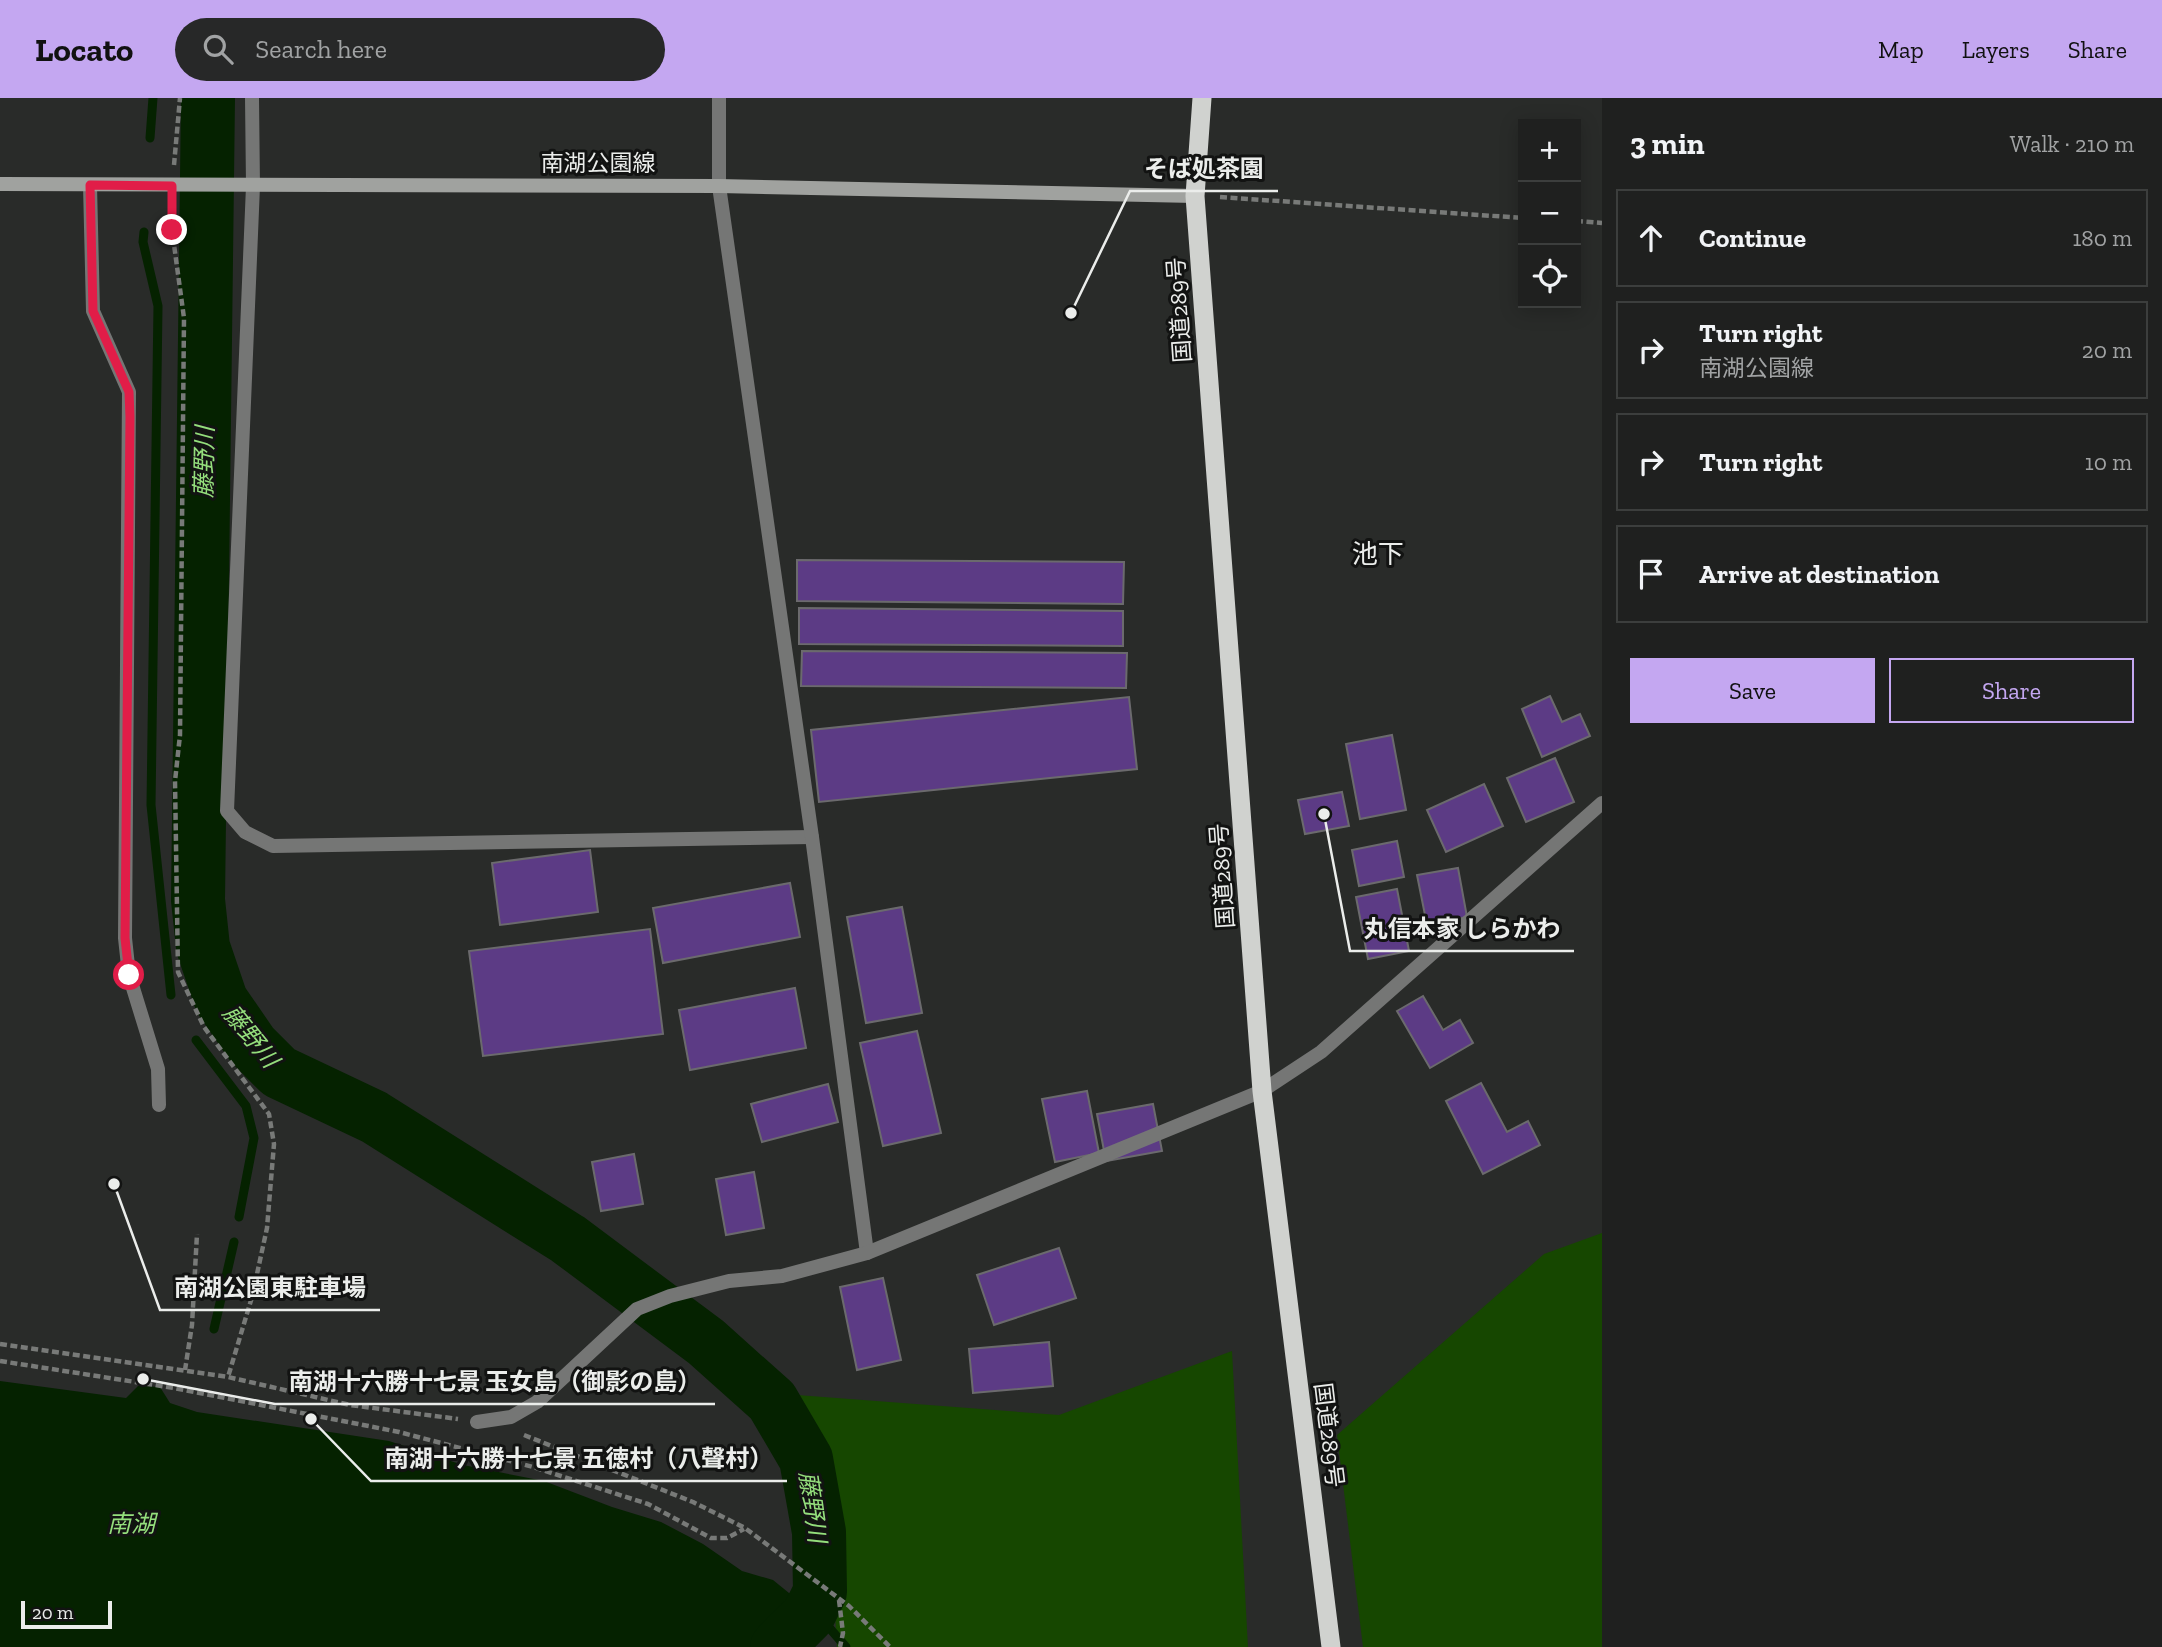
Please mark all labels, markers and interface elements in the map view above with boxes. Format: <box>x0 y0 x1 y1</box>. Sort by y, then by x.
search box <box>175 18 665 81</box>
text: Locato <box>35 30 133 69</box>
icon: search <box>199 30 237 68</box>
text: Search here <box>255 33 387 65</box>
text: Map <box>1878 35 1924 64</box>
text: Layers <box>1962 35 2030 64</box>
text: Share <box>2068 35 2127 64</box>
map controls <box>1518 119 1581 308</box>
button: + <box>1518 119 1581 182</box>
text: 3 min <box>1630 126 1705 162</box>
text: Walk · 210 m <box>2010 130 2134 158</box>
callout: そば処茶園 <box>1130 146 1278 191</box>
street label: 南湖公園線 <box>541 149 656 177</box>
text: そば処茶園 <box>1144 154 1264 183</box>
button: − <box>1518 182 1581 245</box>
route end <box>156 214 187 245</box>
icon: ahead <box>1632 219 1670 257</box>
text: Continue <box>1699 222 1806 254</box>
text: 180 m <box>2072 224 2132 252</box>
button: locate <box>1518 245 1581 308</box>
street label: 国道289号 <box>1161 256 1197 364</box>
text: Turn right <box>1699 317 1822 349</box>
icon: right <box>1632 331 1670 369</box>
text: 20 m <box>2082 336 2132 364</box>
text: 南湖公園線 <box>1699 354 1814 382</box>
water label: 藤野川 <box>189 423 219 498</box>
icon: right <box>1632 443 1670 481</box>
text: Turn right <box>1699 446 1822 478</box>
text: 10 m <box>2085 448 2132 476</box>
district label: 池下 <box>1352 538 1404 570</box>
icon: arrive <box>1632 555 1670 593</box>
text: Arrive at destination <box>1699 558 1939 590</box>
button: Save <box>1630 658 1875 723</box>
button: Share <box>1889 658 2134 723</box>
street label: 国道289号 <box>1204 822 1240 930</box>
callout: 丸信本家 しらかわ <box>1350 906 1574 951</box>
text: 丸信本家 しらかわ <box>1364 914 1560 943</box>
route start <box>113 959 144 990</box>
water label: 藤野川 <box>217 999 287 1075</box>
callout: 南湖公園東駐車場 <box>160 1265 380 1310</box>
text: 南湖公園東駐車場 <box>174 1273 366 1302</box>
callout: 南湖十六勝十七景 玉女島（御影の島） <box>275 1359 715 1404</box>
text: 南湖十六勝十七景 玉女島（御影の島） <box>289 1367 701 1396</box>
street label: 国道289号 <box>1309 1381 1349 1489</box>
callout: 南湖十六勝十七景 五徳村（八聲村） <box>371 1436 787 1481</box>
text: 南湖十六勝十七景 五徳村（八聲村） <box>385 1444 773 1473</box>
water label: 藤野川 <box>794 1469 833 1548</box>
water label: 南湖 <box>107 1509 159 1538</box>
scale bar <box>21 1598 112 1630</box>
text: 20 m <box>32 1601 73 1624</box>

